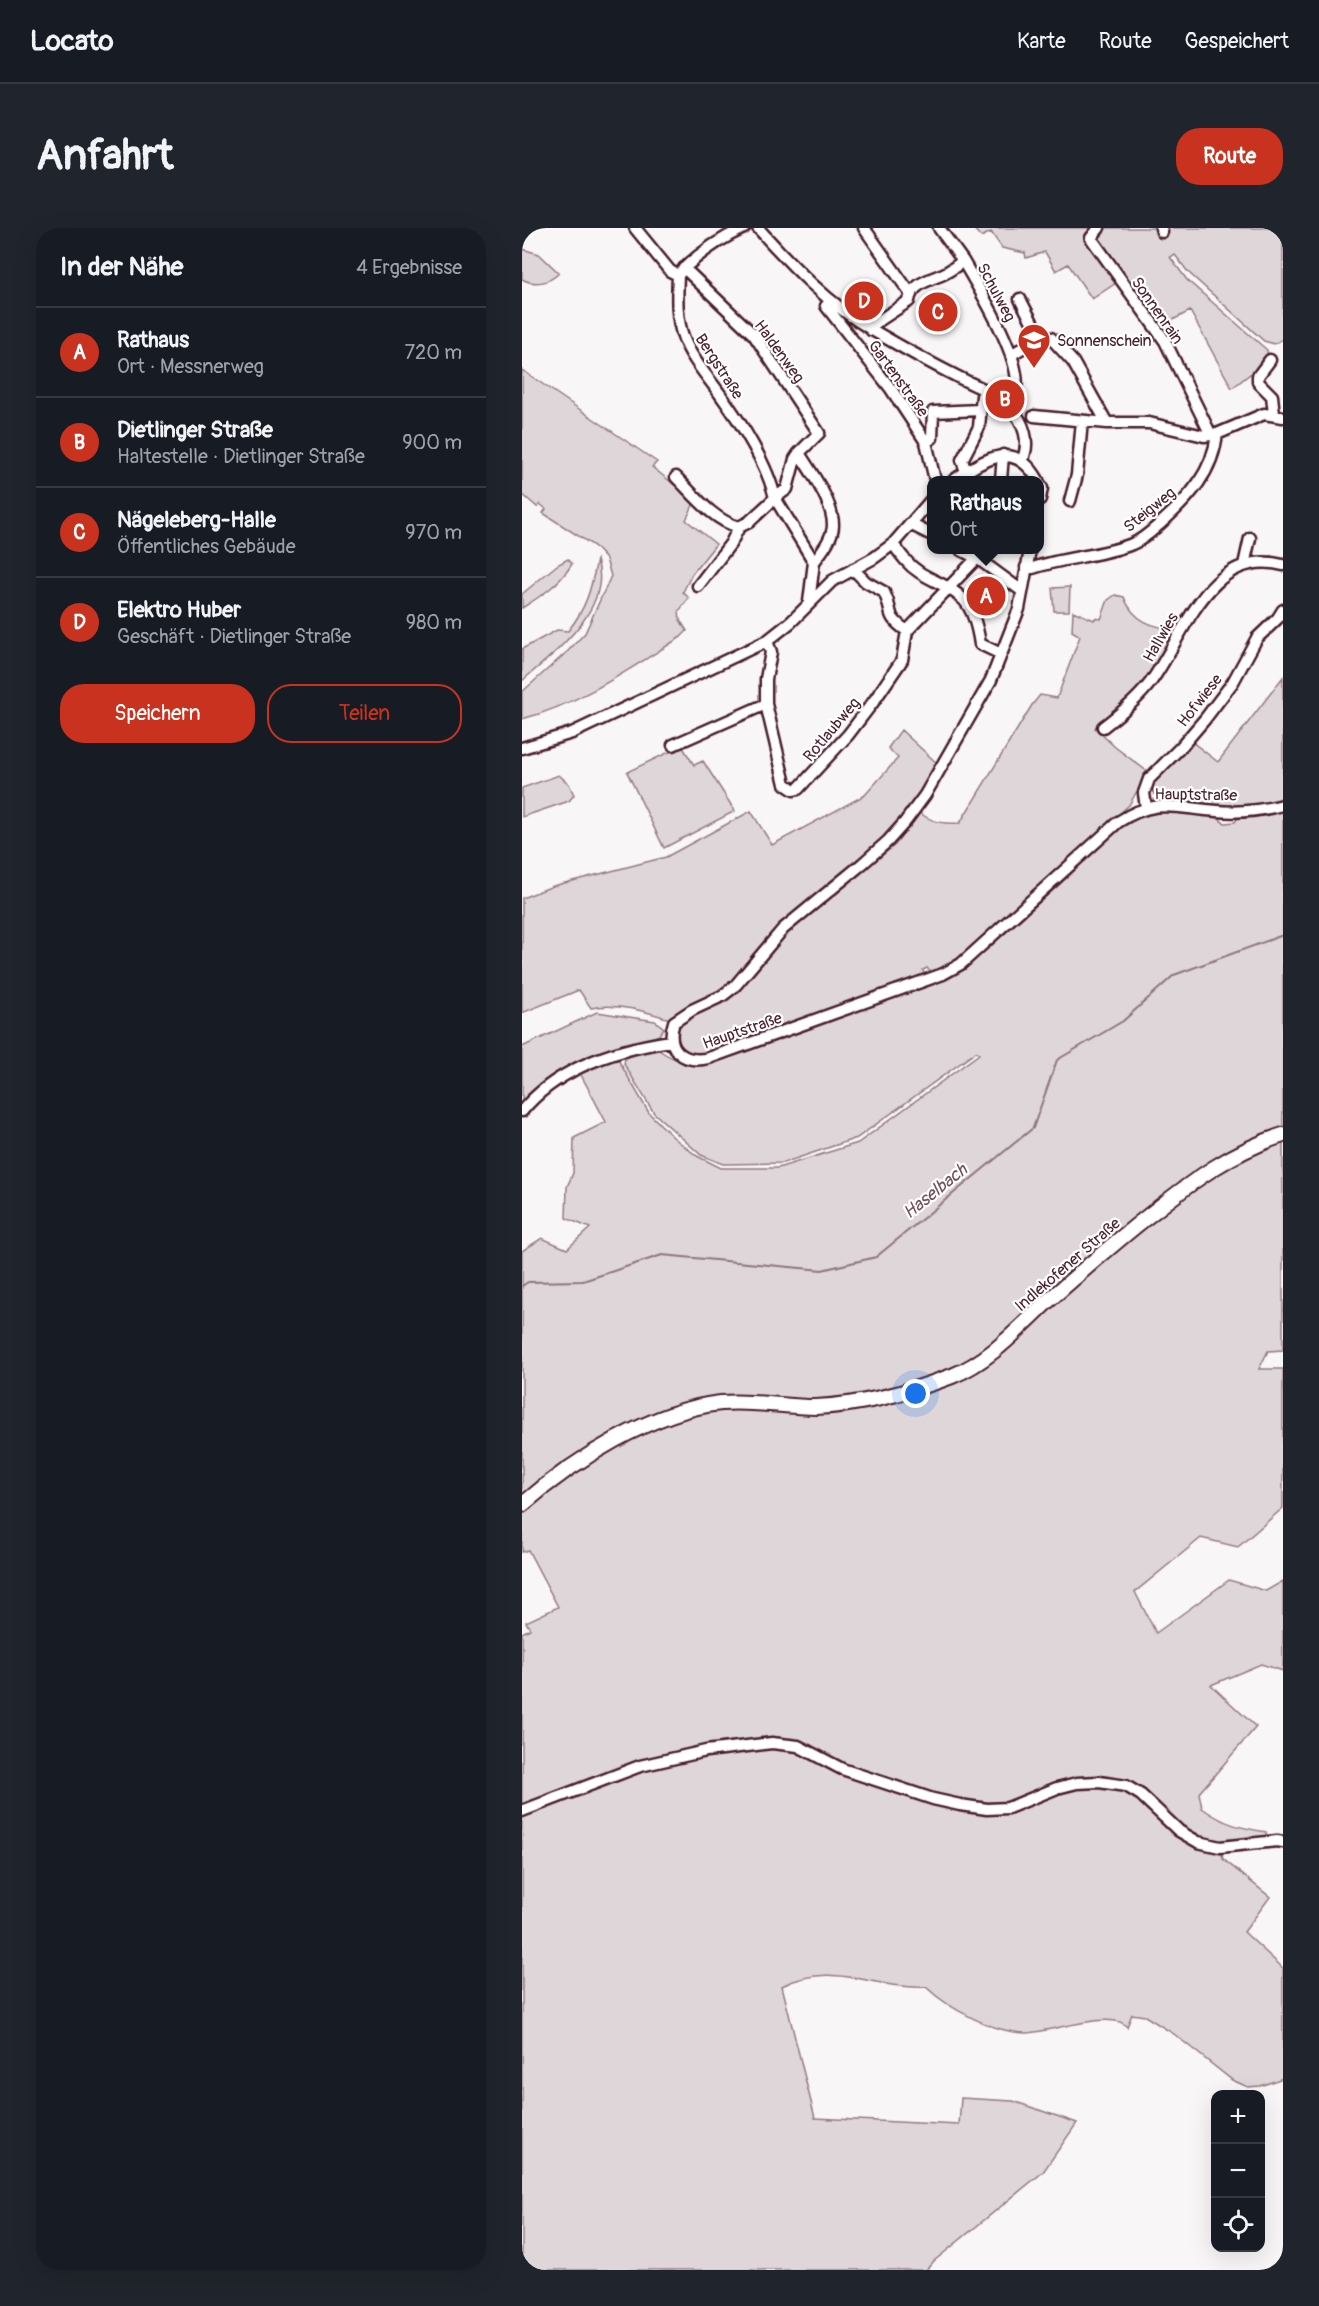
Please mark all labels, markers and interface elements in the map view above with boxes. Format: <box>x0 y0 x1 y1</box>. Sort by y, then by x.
text: Locato <box>30 24 114 59</box>
text: Karte <box>1017 28 1066 55</box>
text: Route <box>1099 28 1152 55</box>
text: Gespeichert <box>1185 28 1289 55</box>
button: Route <box>1176 128 1283 185</box>
text: Anfahrt <box>36 130 174 182</box>
text: In der Nähe <box>60 251 183 283</box>
text: 4 Ergebnisse <box>356 255 462 280</box>
street label: Schulweg <box>972 260 1020 325</box>
street label: Sonnenrain <box>1127 273 1188 348</box>
pin: D <box>844 278 884 324</box>
pin: C <box>918 290 958 334</box>
street label: Haldenweg <box>750 316 809 387</box>
school or university icon: Sonnenschein <box>1016 322 1052 369</box>
text: Rathaus <box>117 326 189 354</box>
street label: Bergstraße <box>691 330 748 403</box>
place label: Sonnenschein <box>1057 331 1152 351</box>
street label: Gartenstraße <box>864 336 933 421</box>
text: A <box>73 340 86 365</box>
text: 720 m <box>404 340 462 365</box>
text: Ort · Messnerweg <box>117 354 264 379</box>
pin: B <box>986 376 1024 422</box>
text: Dietlinger Straße <box>117 416 273 444</box>
text: B <box>74 430 85 455</box>
text: 900 m <box>402 430 462 455</box>
text: Haltestelle · Dietlinger Straße <box>117 444 365 469</box>
popup <box>927 476 1044 554</box>
street label: Steigweg <box>1120 483 1180 537</box>
text: Rathaus <box>949 489 1022 517</box>
text: Nägeleberg-Halle <box>117 506 276 534</box>
text: Ort <box>949 517 977 542</box>
text: C <box>73 520 86 545</box>
text: 970 m <box>405 520 462 545</box>
text: Öffentliches Gebäude <box>117 534 296 559</box>
pin: A <box>966 574 1006 619</box>
text: Elektro Huber <box>117 596 241 624</box>
street label: Hallwies <box>1139 609 1183 666</box>
text: D <box>73 610 86 635</box>
text: 980 m <box>406 610 462 635</box>
text: Geschäft · Dietlinger Straße <box>117 624 351 649</box>
street label: Hofwiese <box>1173 670 1227 731</box>
button: Speichern <box>60 684 255 743</box>
button: Teilen <box>267 684 462 743</box>
street label: Rotlaubweg <box>799 693 864 766</box>
street label: Hauptstraße <box>1154 784 1238 806</box>
street label: Hauptstraße <box>700 1008 785 1054</box>
water label: Haselbach <box>899 1158 973 1224</box>
street label: Indlekofener Straße <box>1011 1213 1125 1316</box>
your location <box>901 1379 930 1408</box>
map controls <box>1211 2090 1265 2252</box>
button: + <box>1211 2090 1265 2144</box>
button: − <box>1211 2144 1265 2198</box>
button: locate <box>1211 2198 1265 2252</box>

